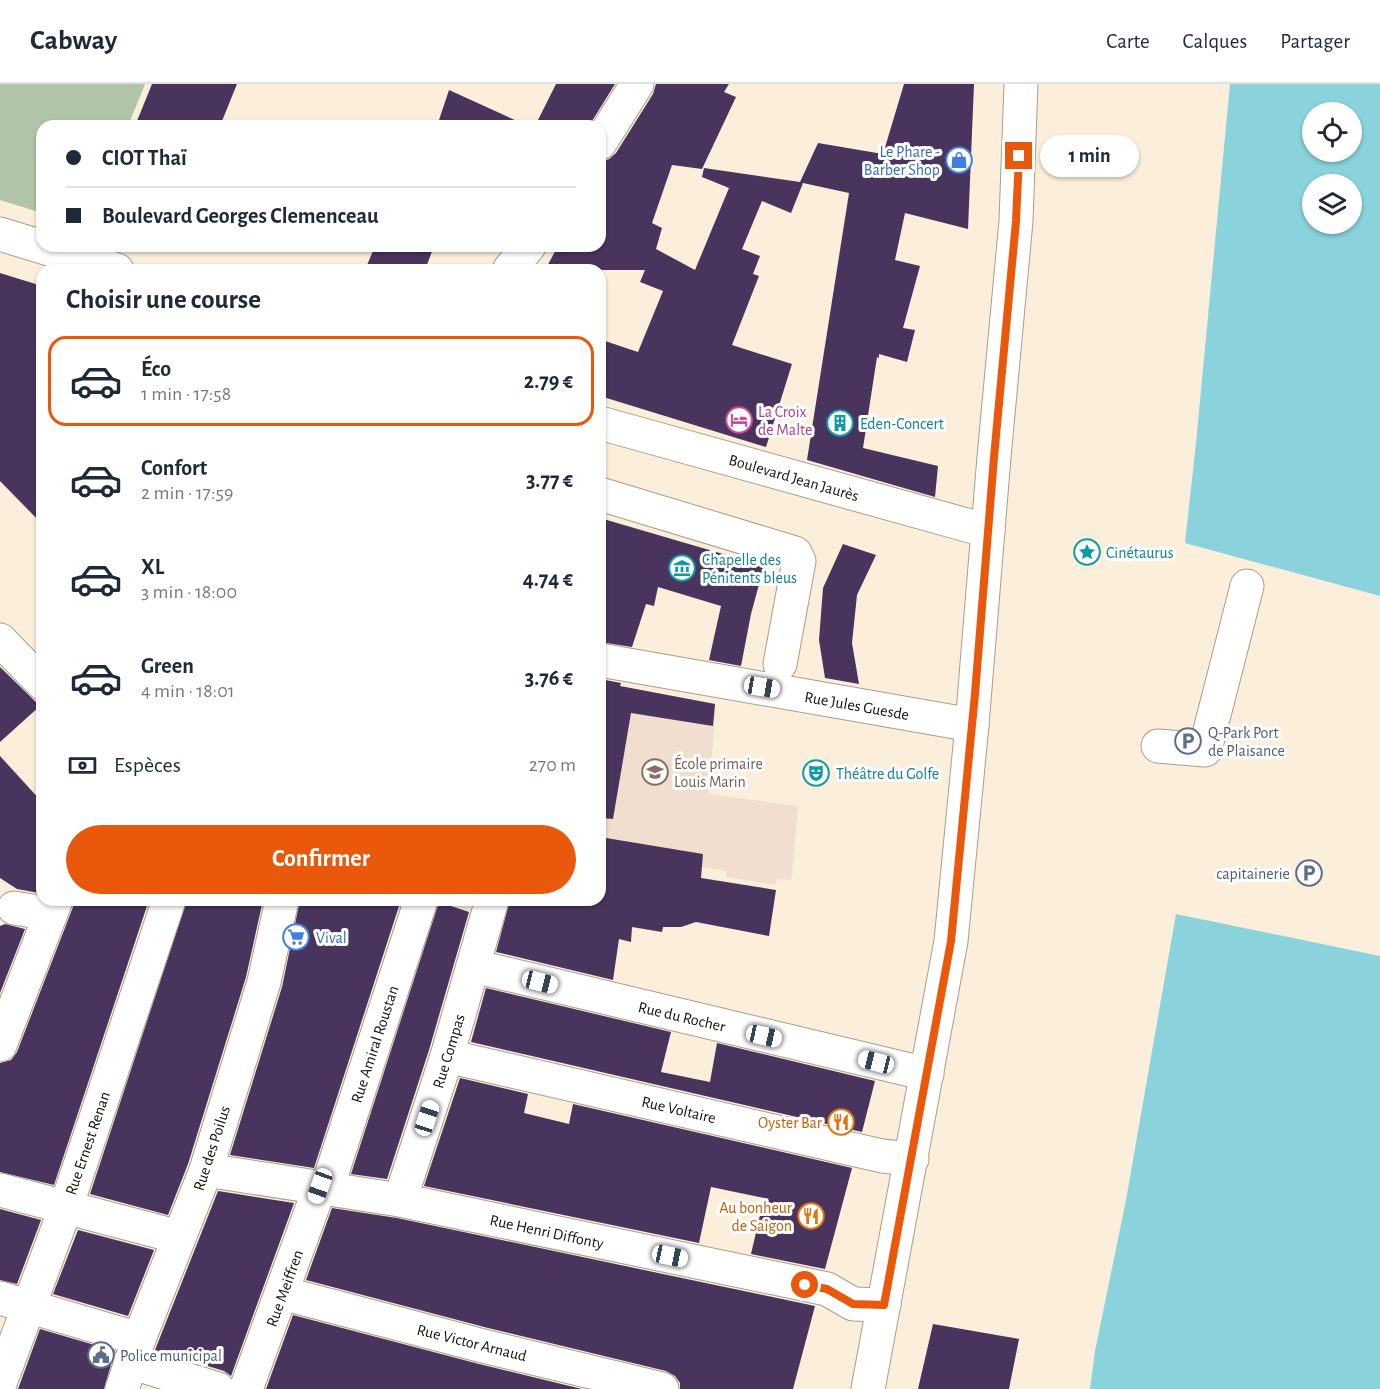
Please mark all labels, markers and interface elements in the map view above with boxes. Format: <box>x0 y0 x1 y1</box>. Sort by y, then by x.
text: Cabway <box>30 27 117 55</box>
text: Carte <box>1106 31 1150 52</box>
text: Calques <box>1183 31 1247 52</box>
text: Partager <box>1280 31 1350 52</box>
map controls <box>1302 102 1362 234</box>
button: locate <box>1302 102 1362 162</box>
callout: 1 min <box>1040 135 1139 177</box>
route end <box>1005 142 1032 169</box>
place label: Le Phare - Barber Shop <box>864 144 940 178</box>
shop icon: Le Phare - Barber Shop <box>944 145 974 175</box>
text: 1 min <box>1068 146 1111 166</box>
text: CIOT Thaï <box>102 147 187 169</box>
button: layers <box>1302 174 1362 234</box>
text: Boulevard Georges Clemenceau <box>102 205 379 227</box>
text: Choisir une course <box>66 286 261 313</box>
icon: car <box>69 354 123 408</box>
text: Éco <box>141 358 171 380</box>
text: 2.79 € <box>524 370 573 392</box>
text: 1 min · 17:58 <box>141 384 231 404</box>
place label: La Croix de Malte <box>758 404 812 438</box>
hotel icon: La Croix de Malte <box>724 405 754 435</box>
building icon: Eden-Concert <box>825 408 855 438</box>
place label: Eden-Concert <box>860 416 944 432</box>
street label: Boulevard Jean Jaurès <box>727 452 861 504</box>
icon: car <box>69 453 123 507</box>
text: Confort <box>141 457 207 479</box>
text: 3.77 € <box>526 469 573 491</box>
text: 2 min · 17:59 <box>141 483 233 503</box>
place icon: Cinétaurus <box>1072 537 1102 567</box>
place label: Cinétaurus <box>1106 545 1174 561</box>
icon: car <box>69 552 123 606</box>
place label: Chapelle des Pénitents bleus <box>702 552 797 586</box>
museum icon: Chapelle des Pénitents bleus <box>667 553 697 583</box>
text: XL <box>141 556 164 578</box>
text: 4.74 € <box>523 568 573 590</box>
text: 3 min · 18:00 <box>141 582 237 602</box>
icon: car <box>69 651 123 705</box>
text: Green <box>141 655 194 677</box>
text: 3.76 € <box>525 667 573 689</box>
car <box>743 675 781 699</box>
text: 4 min · 18:01 <box>141 681 235 701</box>
street label: Rue Jules Guesde <box>803 689 910 723</box>
place label: Q-Park Port de Plaisance <box>1208 725 1285 759</box>
parking icon: Q-Park Port de Plaisance <box>1173 726 1203 756</box>
icon: cash <box>66 749 99 782</box>
text: Espèces <box>114 754 181 776</box>
place label: École primaire Louis Marin <box>674 754 763 790</box>
text: 270 m <box>529 755 576 775</box>
school or university icon: École primaire Louis Marin <box>640 757 670 787</box>
theatre icon: Théâtre du Golfe <box>801 758 831 788</box>
place label: Théâtre du Golfe <box>836 766 939 782</box>
button: Confirmer <box>66 825 576 894</box>
parking icon: capitainerie <box>1294 858 1324 888</box>
place label: capitainerie <box>1216 866 1290 882</box>
supermarket icon: Vival <box>281 922 311 952</box>
place label: Vival <box>316 930 347 946</box>
car <box>520 969 560 995</box>
street label: Rue Amiral Roustan <box>348 984 401 1105</box>
street label: Rue du Rocher <box>637 999 728 1035</box>
street label: Rue Compas <box>430 1012 468 1090</box>
car <box>744 1023 784 1049</box>
car <box>856 1049 896 1075</box>
street label: Rue Ernest Renan <box>63 1090 113 1197</box>
street label: Rue Voltaire <box>640 1094 717 1126</box>
car <box>413 1098 441 1138</box>
street label: Rue des Poilus <box>191 1104 233 1193</box>
restaurant icon: Oyster Bar <box>826 1107 856 1137</box>
place label: Oyster Bar <box>758 1115 823 1132</box>
car <box>305 1166 335 1206</box>
place label: Au bonheur de Saïgon <box>719 1200 793 1234</box>
restaurant icon: Au bonheur de Saïgon <box>796 1201 826 1231</box>
street label: Rue Henri Diffonty <box>488 1212 605 1253</box>
car <box>651 1243 689 1269</box>
street label: Rue Meiffren <box>264 1248 306 1329</box>
route start <box>791 1271 818 1298</box>
street label: Rue Victor Arnaud <box>415 1322 528 1364</box>
public building icon: Police municipal <box>86 1340 116 1370</box>
place label: Police municipal <box>120 1348 222 1364</box>

